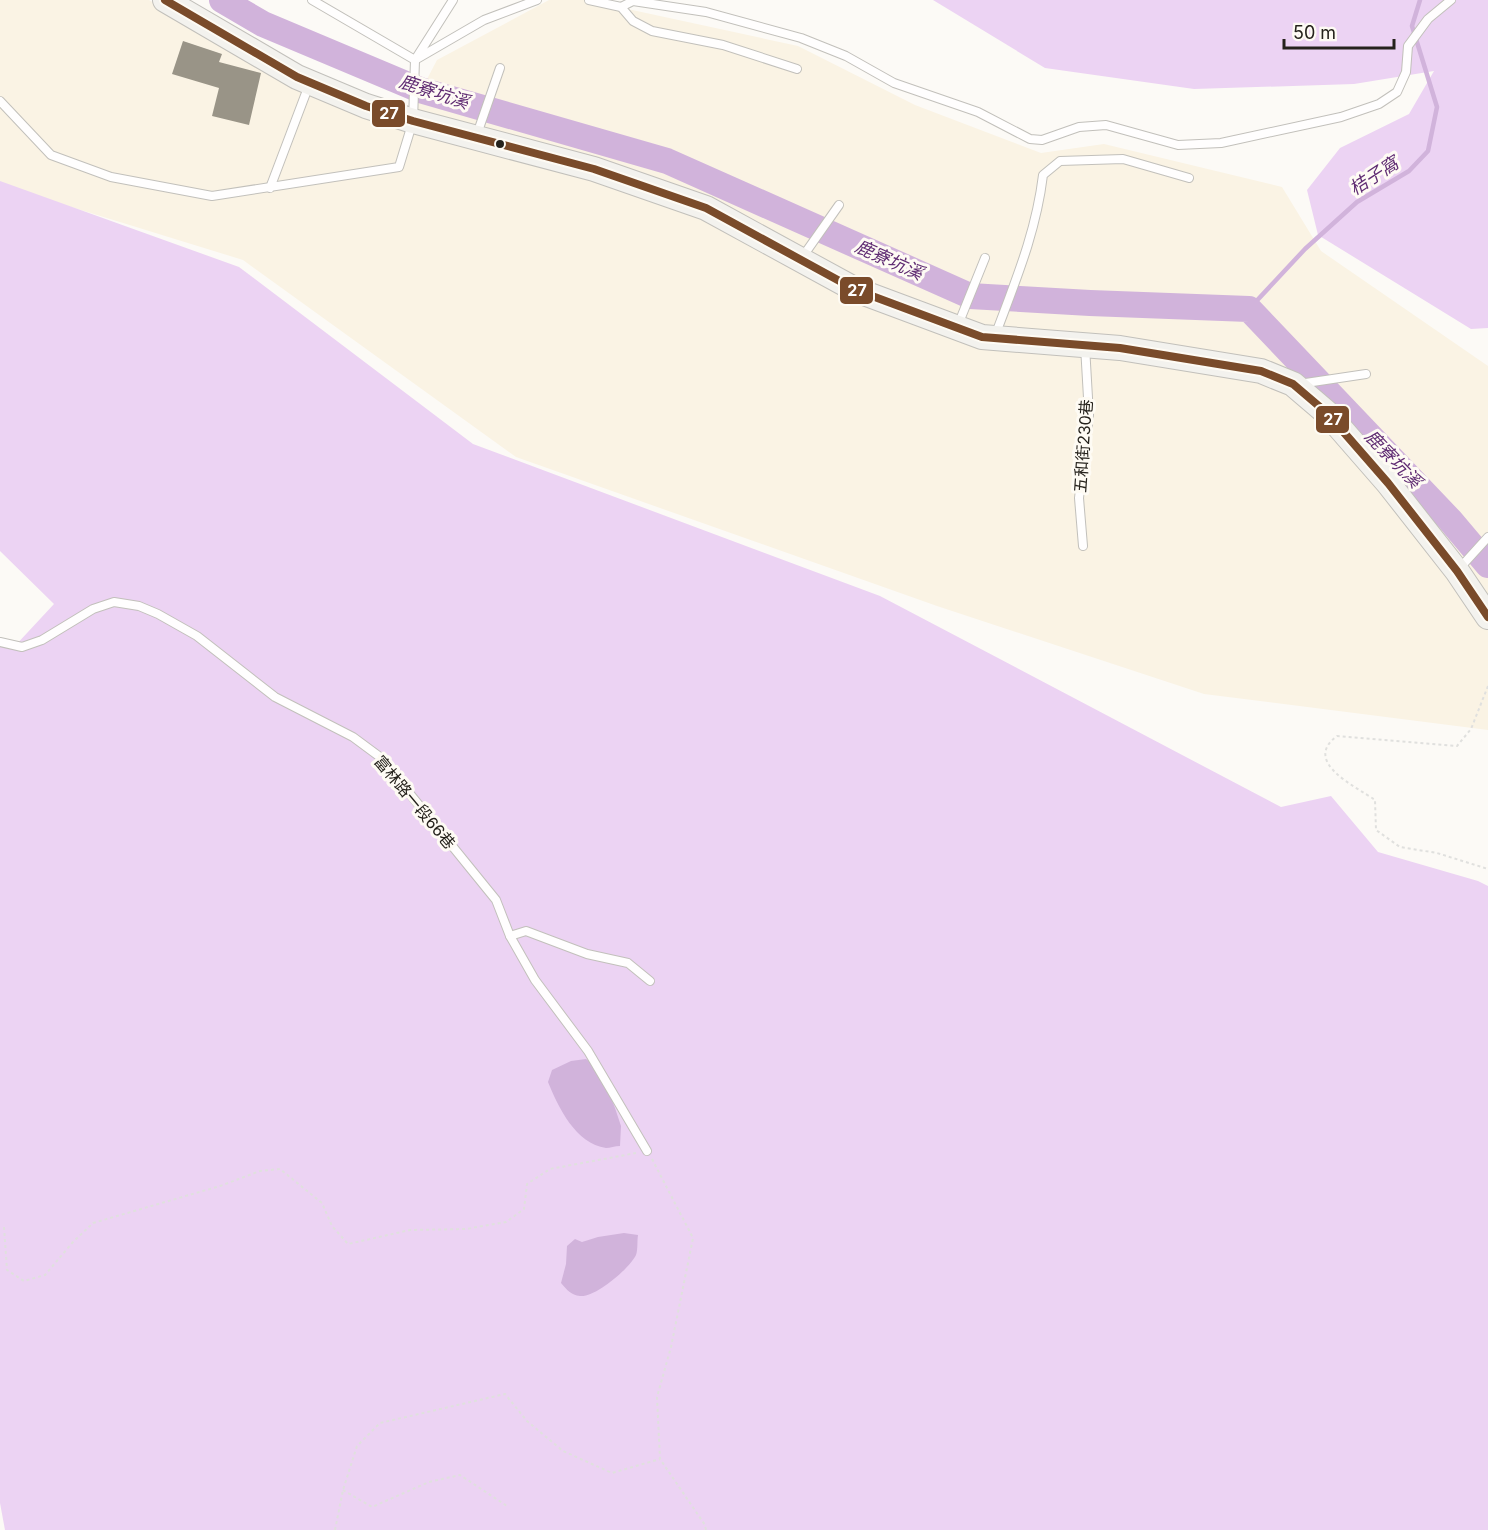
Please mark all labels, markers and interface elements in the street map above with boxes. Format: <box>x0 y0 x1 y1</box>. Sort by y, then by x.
scale bar <box>1284 12 1394 50</box>
text: 50 m <box>1293 22 1336 43</box>
water label: 鹿寮坑溪 <box>397 70 474 114</box>
line badge: 27 <box>371 99 406 128</box>
text: 27 <box>379 103 399 123</box>
unlabelled marker <box>494 138 506 150</box>
water label: 桔子窩 <box>1345 150 1405 199</box>
water label: 鹿寮坑溪 <box>852 235 929 285</box>
line badge: 27 <box>839 276 874 305</box>
text: 27 <box>847 280 867 300</box>
street label: 五和街230巷 <box>1070 399 1096 493</box>
line badge: 27 <box>1315 405 1350 434</box>
text: 27 <box>1323 409 1343 429</box>
water label: 鹿寮坑溪 <box>1361 425 1428 494</box>
street label: 富林路一段66巷 <box>370 751 460 853</box>

